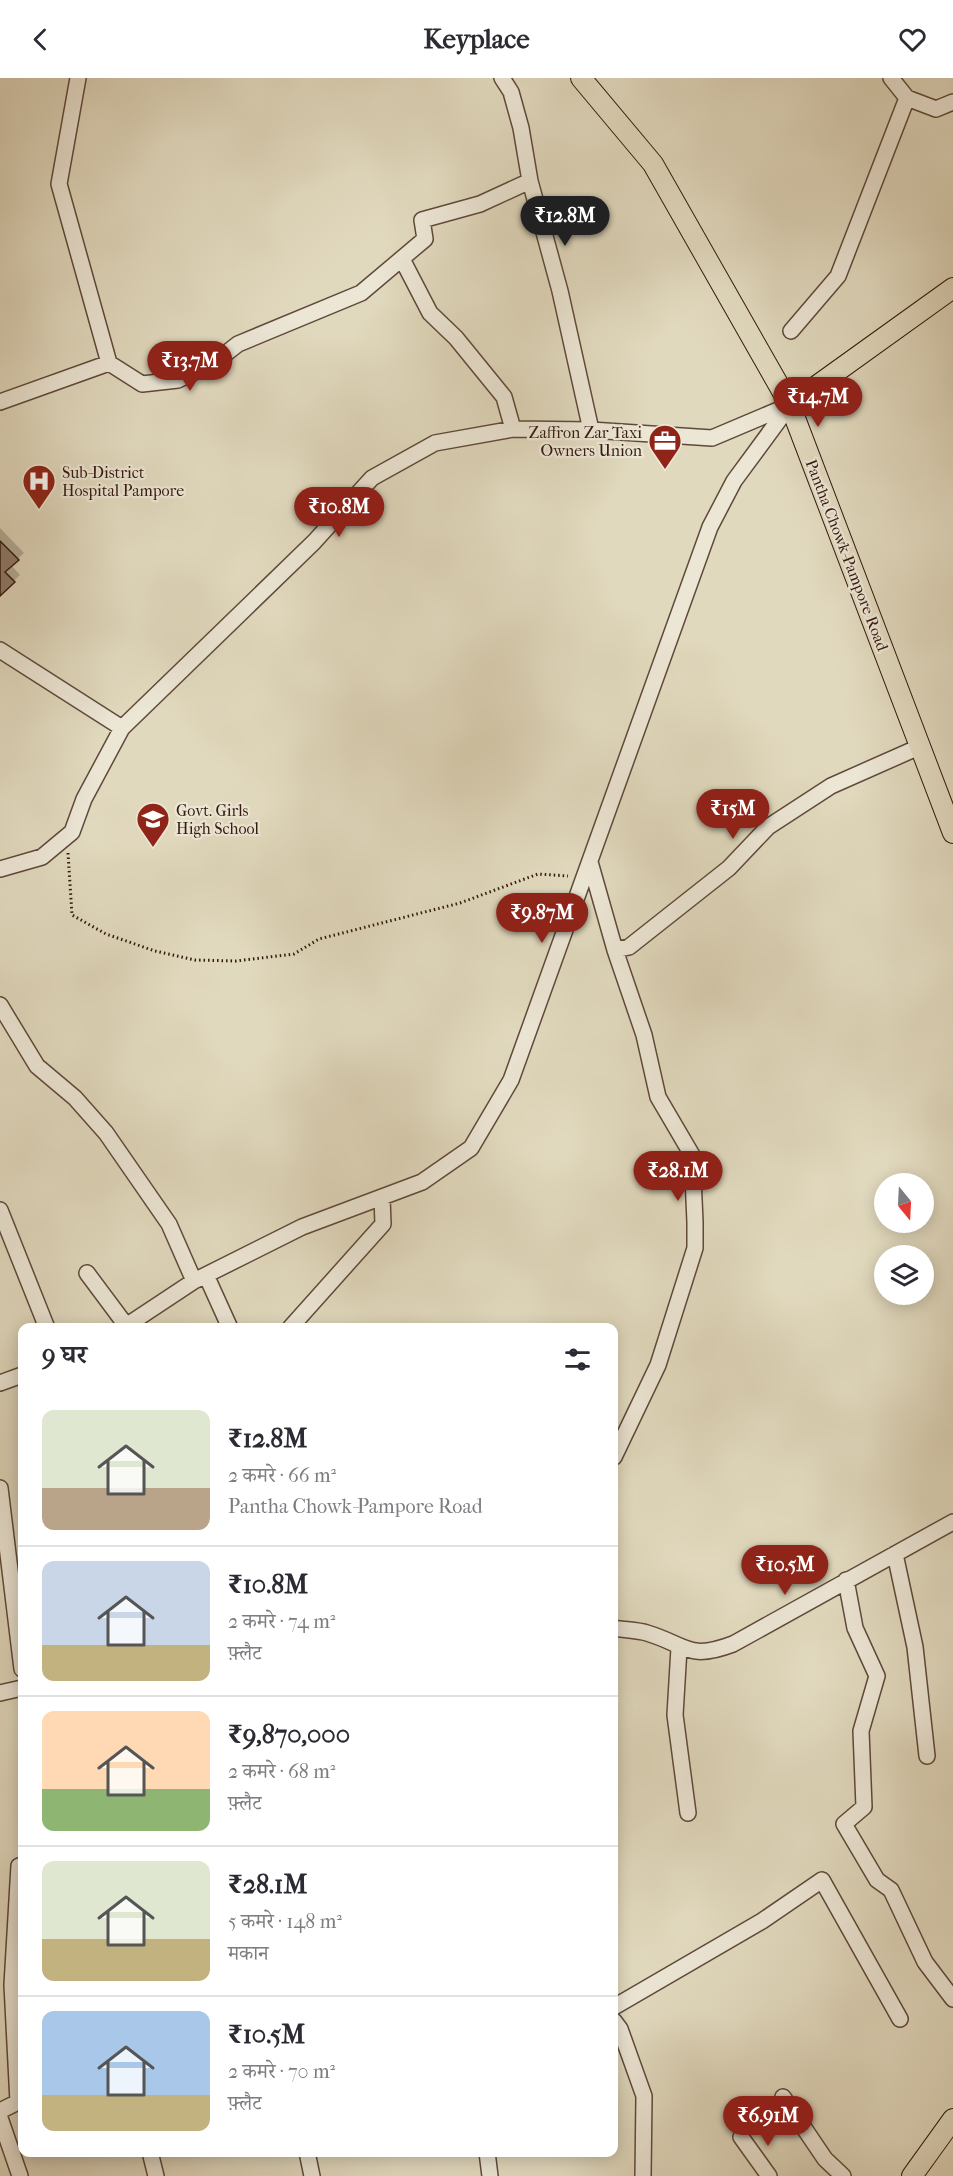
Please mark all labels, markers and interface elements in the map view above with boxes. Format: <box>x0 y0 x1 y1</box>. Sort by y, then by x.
icon: back <box>24 23 57 56</box>
text: Keyplace <box>423 23 530 55</box>
icon: heart <box>896 23 929 56</box>
pin: ₹12.8M <box>516 196 614 247</box>
text: ₹12.8M <box>535 204 595 227</box>
pin: ₹13.7M <box>141 341 239 392</box>
text: ₹13.7M <box>161 349 219 372</box>
pin: ₹14.7M <box>769 377 867 428</box>
text: ₹14.7M <box>787 385 849 408</box>
place label: Zaffron Zar Taxi Owners Union <box>529 423 643 460</box>
office icon: Zaffron Zar Taxi Owners Union <box>647 423 683 470</box>
street label: Pantha Chowk-Pampore Road <box>802 457 892 654</box>
hospital icon: Sub-District Hospital Pampore <box>21 463 57 510</box>
place label: Sub-District Hospital Pampore <box>62 463 184 500</box>
pin: ₹10.8M <box>290 487 388 538</box>
text: ₹10.8M <box>308 495 370 518</box>
pin: ₹15M <box>697 789 769 840</box>
text: ₹15M <box>710 797 756 820</box>
school or university icon: Govt. Girls High School <box>135 801 171 848</box>
place label: Govt. Girls High School <box>176 801 260 838</box>
pin: ₹9.87M <box>493 893 591 944</box>
text: ₹9.87M <box>510 901 574 924</box>
pin: ₹28.1M <box>629 1151 727 1202</box>
text: ₹28.1M <box>648 1159 708 1182</box>
north arrow <box>874 1173 934 1233</box>
map controls <box>874 1173 934 1305</box>
button: layers <box>874 1245 934 1305</box>
text: 9 घर <box>42 1339 87 1370</box>
icon: filters <box>561 1343 594 1376</box>
text: ₹12.8M <box>228 1423 307 1454</box>
icon: home <box>90 1434 162 1506</box>
text: 2 कमरे · 66 m² <box>228 1464 336 1487</box>
text: Pantha Chowk-Pampore Road <box>228 1495 483 1518</box>
pin: ₹10.5M <box>736 1545 834 1596</box>
text: ₹10.5M <box>755 1553 815 1576</box>
text: ₹10.8M <box>228 1569 308 1600</box>
icon: home <box>90 1585 162 1657</box>
text: 2 कमरे · 74 m² <box>228 1610 335 1633</box>
text: फ़्लैट <box>228 1642 261 1665</box>
text: ₹9,870,000 <box>228 1719 350 1750</box>
icon: home <box>90 1735 162 1807</box>
text: 2 कमरे · 68 m² <box>228 1760 335 1783</box>
text: फ़्लैट <box>228 1792 261 1815</box>
text: ₹28.1M <box>228 1869 307 1900</box>
icon: home <box>90 1885 162 1957</box>
text: 5 कमरे · 148 m² <box>228 1910 342 1933</box>
text: मकान <box>228 1942 269 1965</box>
text: ₹10.5M <box>228 2019 305 2050</box>
icon: home <box>90 2035 162 2107</box>
text: 2 कमरे · 70 m² <box>228 2060 335 2083</box>
text: फ़्लैट <box>228 2092 261 2115</box>
pin: ₹6.91M <box>719 2096 817 2147</box>
text: ₹6.91M <box>737 2104 799 2127</box>

